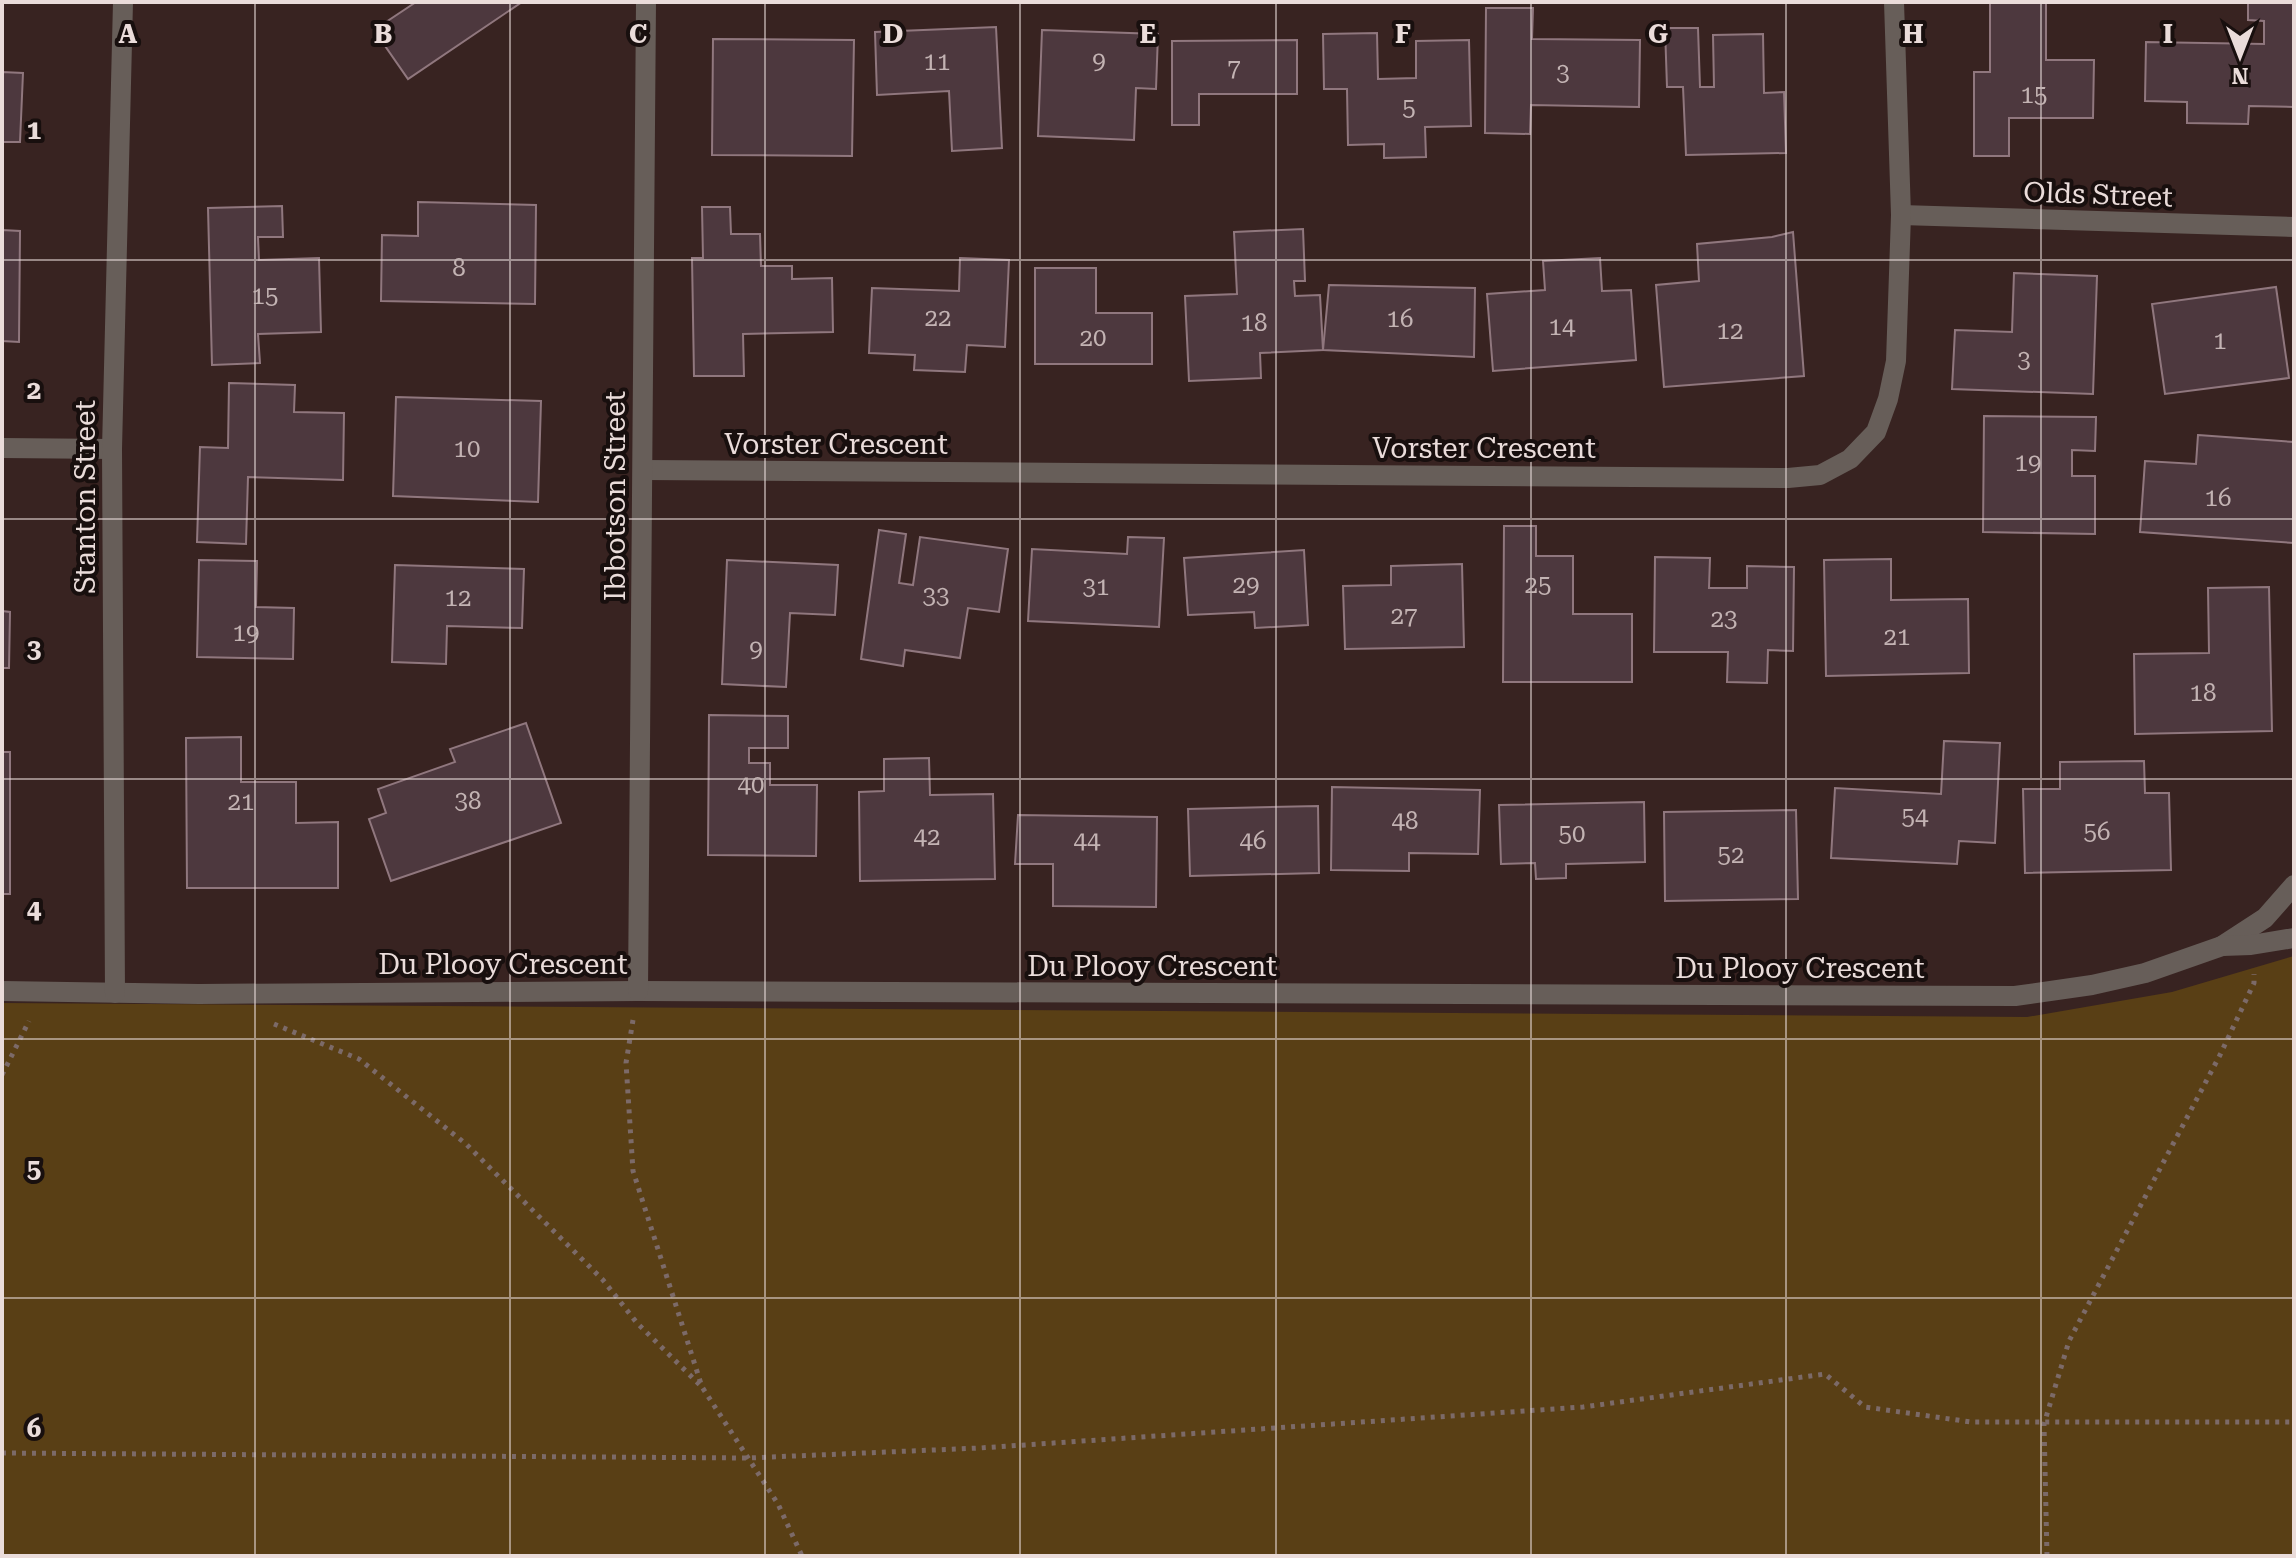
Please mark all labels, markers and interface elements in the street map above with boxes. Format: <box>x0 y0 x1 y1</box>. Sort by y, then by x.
north arrow <box>2200 16 2280 96</box>
text: A <box>119 19 138 49</box>
text: B <box>374 19 392 49</box>
text: C <box>629 19 647 49</box>
text: D <box>883 19 903 49</box>
text: E <box>1140 19 1156 49</box>
text: F <box>1395 19 1411 49</box>
text: G <box>1648 19 1668 49</box>
text: H <box>1902 19 1924 49</box>
text: I <box>2163 19 2173 49</box>
house number: 9 <box>1092 47 1106 75</box>
house number: 11 <box>924 48 950 76</box>
house number: 7 <box>1227 54 1241 82</box>
house number: 3 <box>1556 59 1570 87</box>
text: N <box>2231 63 2248 88</box>
house number: 15 <box>2021 81 2047 109</box>
house number: 5 <box>1402 94 1416 122</box>
text: 1 <box>27 115 41 145</box>
street label: Olds Street <box>2023 175 2173 214</box>
house number: 8 <box>452 254 466 282</box>
house number: 15 <box>252 282 278 310</box>
house number: 22 <box>925 304 951 332</box>
house number: 16 <box>1387 305 1413 333</box>
house number: 18 <box>1241 309 1267 337</box>
house number: 14 <box>1549 313 1576 341</box>
house number: 12 <box>1717 317 1743 345</box>
house number: 20 <box>1080 324 1106 352</box>
house number: 1 <box>2213 327 2227 355</box>
house number: 3 <box>2017 346 2031 374</box>
text: 2 <box>27 375 41 405</box>
street label: Ibbotson Street <box>599 391 632 601</box>
street label: Stanton Street <box>69 400 102 594</box>
street label: Vorster Crescent <box>724 428 948 461</box>
street label: Vorster Crescent <box>1372 432 1596 465</box>
house number: 10 <box>454 435 480 463</box>
house number: 19 <box>2015 449 2041 477</box>
house number: 16 <box>2205 484 2231 512</box>
house number: 29 <box>1233 571 1259 599</box>
house number: 25 <box>1525 571 1551 599</box>
house number: 31 <box>1083 573 1109 601</box>
house number: 33 <box>923 582 949 610</box>
house number: 12 <box>445 584 471 612</box>
house number: 27 <box>1391 602 1417 630</box>
house number: 23 <box>1711 605 1737 633</box>
house number: 19 <box>233 619 259 647</box>
house number: 21 <box>1884 623 1910 651</box>
text: 3 <box>27 634 41 664</box>
house number: 9 <box>749 635 763 663</box>
house number: 18 <box>2190 679 2216 707</box>
house number: 40 <box>738 771 764 799</box>
house number: 38 <box>455 787 481 815</box>
house number: 21 <box>228 788 254 816</box>
house number: 54 <box>1902 803 1929 831</box>
house number: 48 <box>1392 807 1418 835</box>
house number: 56 <box>2084 818 2110 846</box>
house number: 50 <box>1559 820 1585 848</box>
house number: 42 <box>914 823 940 851</box>
house number: 44 <box>1074 827 1101 855</box>
house number: 46 <box>1240 827 1266 855</box>
house number: 52 <box>1718 841 1744 869</box>
text: 4 <box>27 894 42 924</box>
street label: Du Plooy Crescent <box>378 948 628 981</box>
street label: Du Plooy Crescent <box>1027 950 1277 983</box>
street label: Du Plooy Crescent <box>1675 952 1925 985</box>
text: 5 <box>27 1154 41 1184</box>
text: 6 <box>27 1413 41 1443</box>

